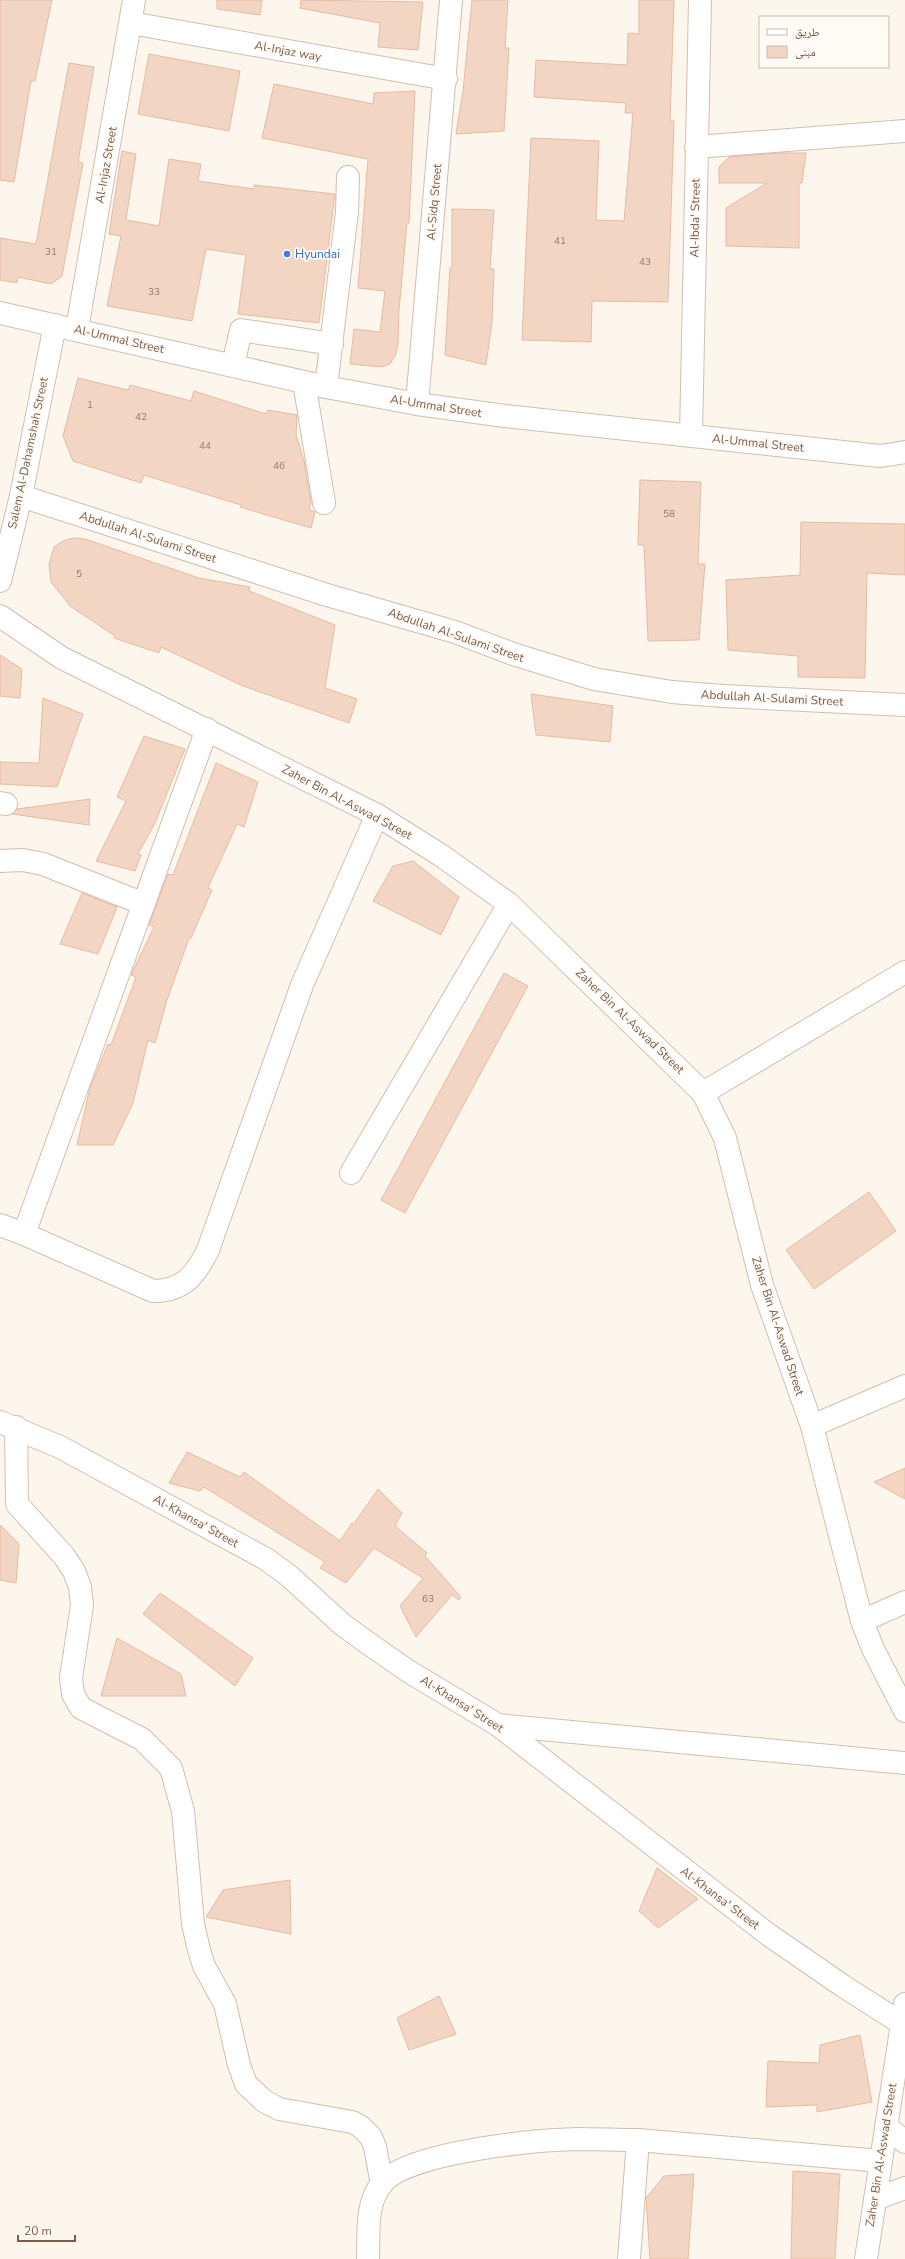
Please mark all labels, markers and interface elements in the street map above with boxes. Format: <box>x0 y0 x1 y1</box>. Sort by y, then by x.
legend <box>759 16 889 68</box>
text: طريق <box>795 24 820 40</box>
street label: Al-Injaz way <box>253 37 323 65</box>
text: مبنى <box>795 44 816 60</box>
street label: Al-Injaz Street <box>91 125 121 205</box>
street label: Al-Sidq Street <box>423 162 445 241</box>
street label: Al-Ibda' Street <box>686 177 704 258</box>
house number: 41 <box>554 234 566 248</box>
house number: 31 <box>45 245 57 259</box>
place label: Hyundai <box>295 246 340 262</box>
marker: Hyundai <box>282 249 292 259</box>
house number: 43 <box>639 255 651 269</box>
house number: 33 <box>148 285 160 299</box>
street label: Al-Ummal Street <box>72 321 167 357</box>
street label: Salem Al-Dahamshah Street <box>4 375 52 530</box>
street label: Al-Ummal Street <box>389 391 484 421</box>
house number: 1 <box>87 398 93 412</box>
house number: 42 <box>135 410 147 424</box>
street label: Al-Ummal Street <box>711 430 806 456</box>
house number: 44 <box>199 439 211 453</box>
house number: 46 <box>273 459 285 473</box>
street label: Abdullah Al-Sulami Street <box>78 507 219 567</box>
house number: 58 <box>663 507 675 521</box>
house number: 5 <box>76 567 82 581</box>
street label: Abdullah Al-Sulami Street <box>386 604 527 666</box>
street label: Abdullah Al-Sulami Street <box>700 686 845 710</box>
street label: Zaher Bin Al-Aswad Street <box>279 761 416 844</box>
street label: Zaher Bin Al-Aswad Street <box>572 965 688 1078</box>
street label: Zaher Bin Al-Aswad Street <box>748 1254 808 1398</box>
street label: Al-Khansa' Street <box>150 1491 242 1552</box>
house number: 63 <box>422 1592 434 1606</box>
street label: Al-Khansa' Street <box>417 1672 507 1736</box>
street label: Al-Khansa' Street <box>677 1863 764 1934</box>
street label: Zaher Bin Al-Aswad Street <box>862 2081 900 2228</box>
scale bar <box>18 2217 75 2243</box>
text: 20 m <box>24 2223 52 2239</box>

